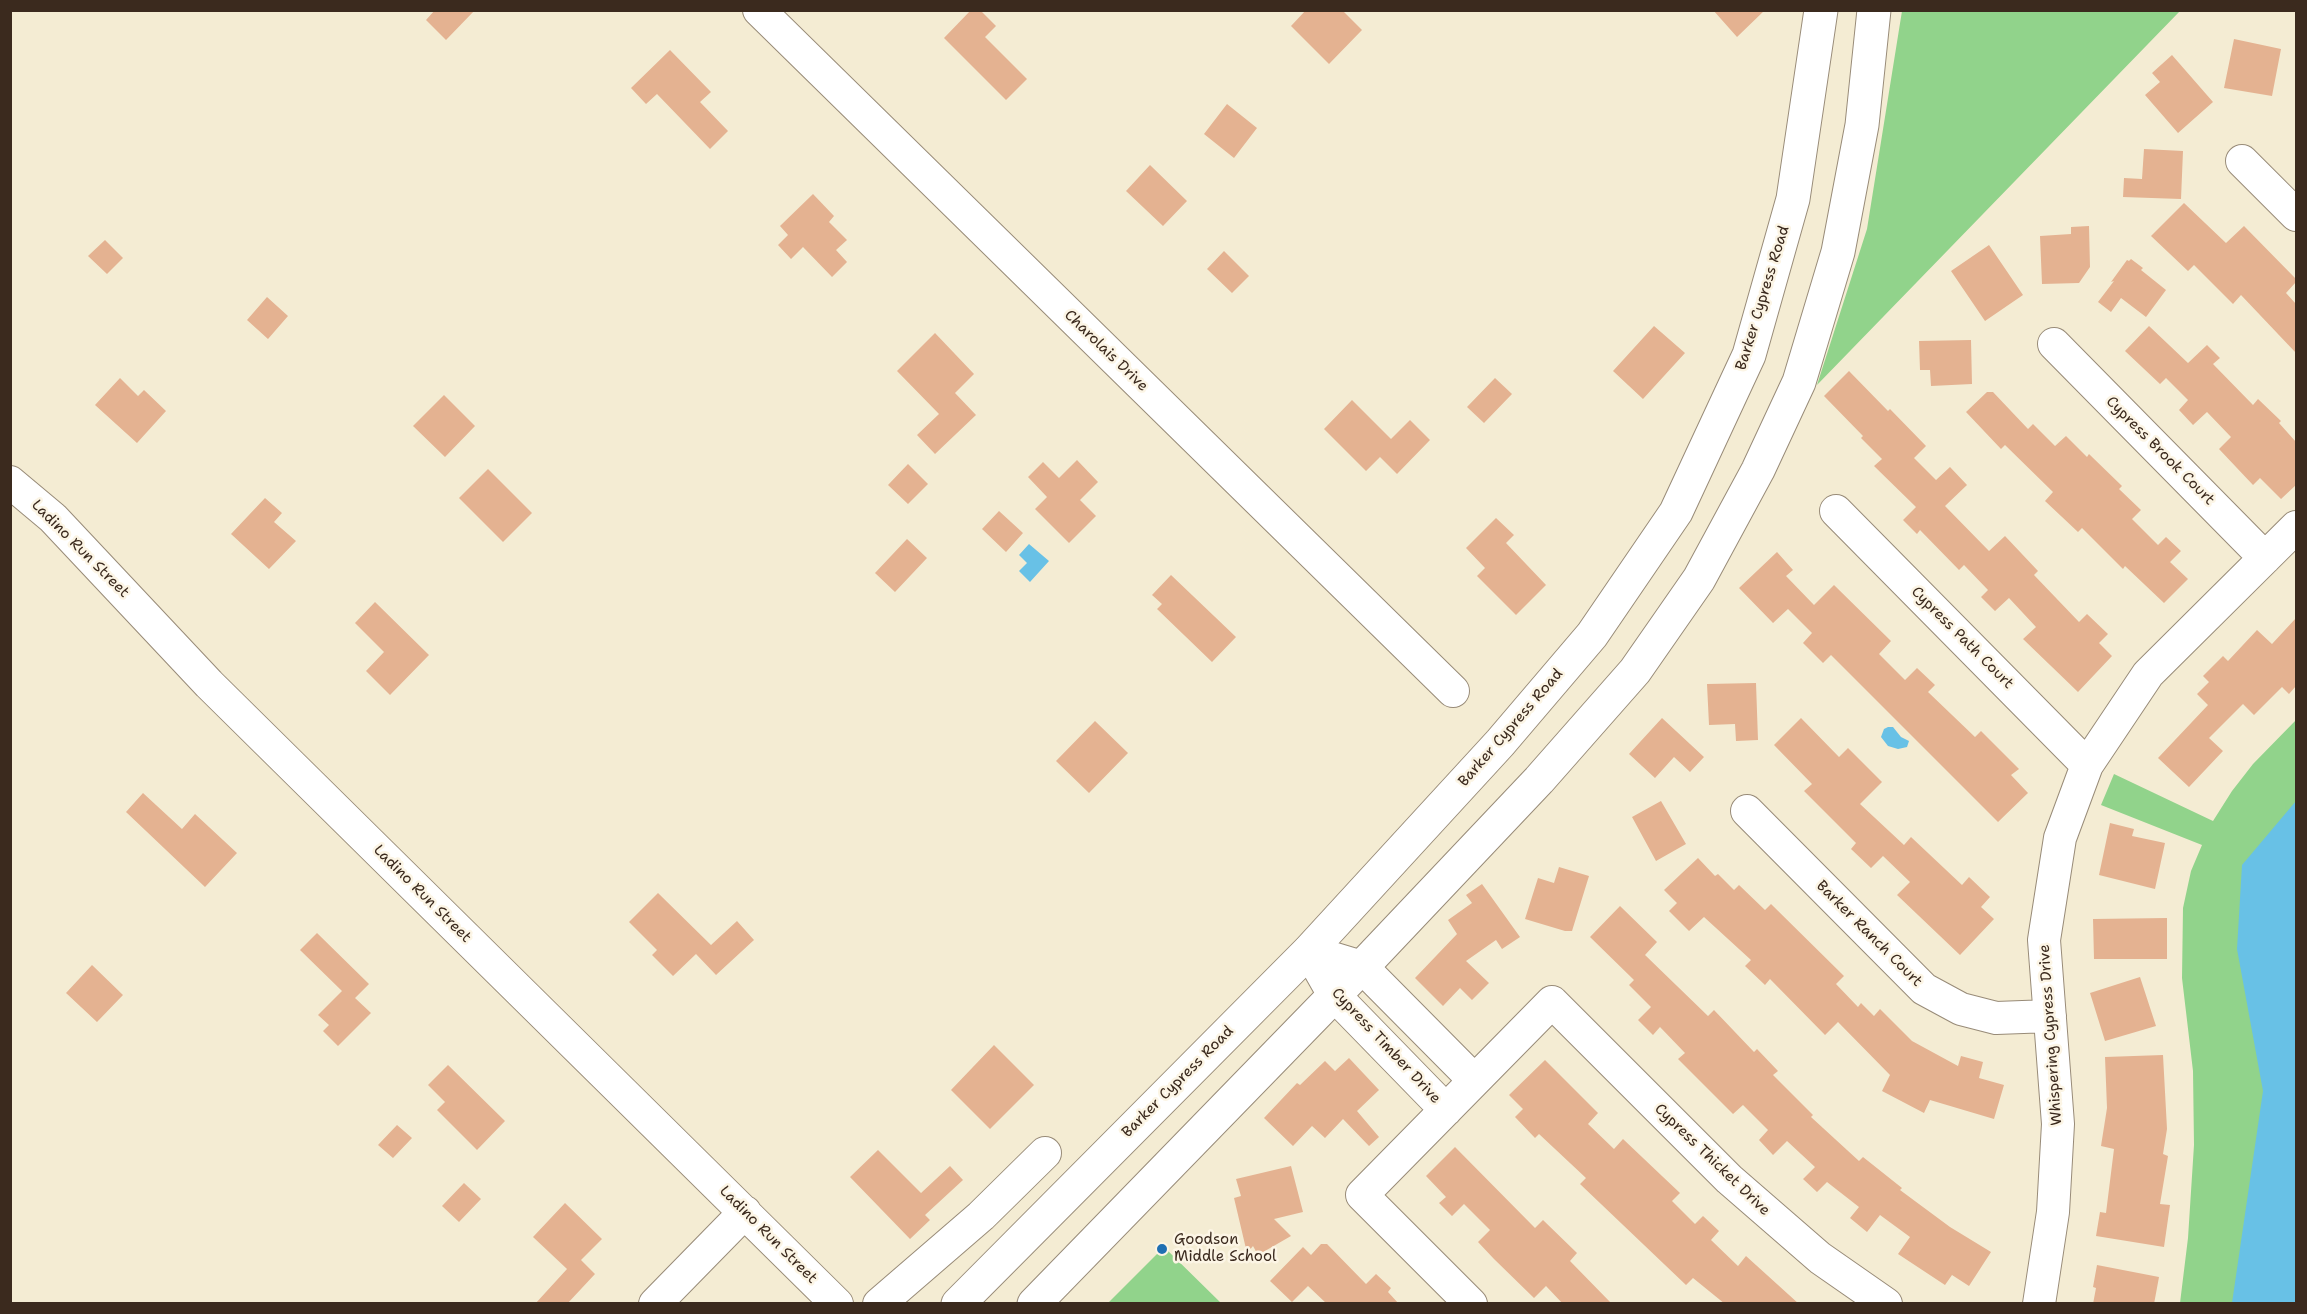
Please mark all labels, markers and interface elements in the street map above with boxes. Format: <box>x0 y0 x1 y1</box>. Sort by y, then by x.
street label: Barker Cypress Road <box>1732 224 1794 372</box>
street label: Charolais Drive <box>1060 306 1152 396</box>
street label: Cypress Brook Court <box>2102 393 2218 509</box>
street label: Ladino Run Street <box>27 496 133 602</box>
street label: Cypress Path Court <box>1907 583 2017 693</box>
street label: Barker Cypress Road <box>1455 665 1567 791</box>
street label: Ladino Run Street <box>369 841 475 947</box>
street label: Barker Ranch Court <box>1812 877 1926 991</box>
street label: Whispering Cypress Drive <box>2036 944 2066 1126</box>
street label: Cypress Timber Drive <box>1328 984 1444 1108</box>
street label: Barker Cypress Road <box>1119 1023 1237 1141</box>
street label: Cypress Thicket Drive <box>1650 1100 1774 1220</box>
street label: Ladino Run Street <box>715 1182 821 1288</box>
place label: Goodson Middle School <box>1174 1231 1276 1266</box>
marker: Goodson Middle School <box>1155 1242 1169 1256</box>

